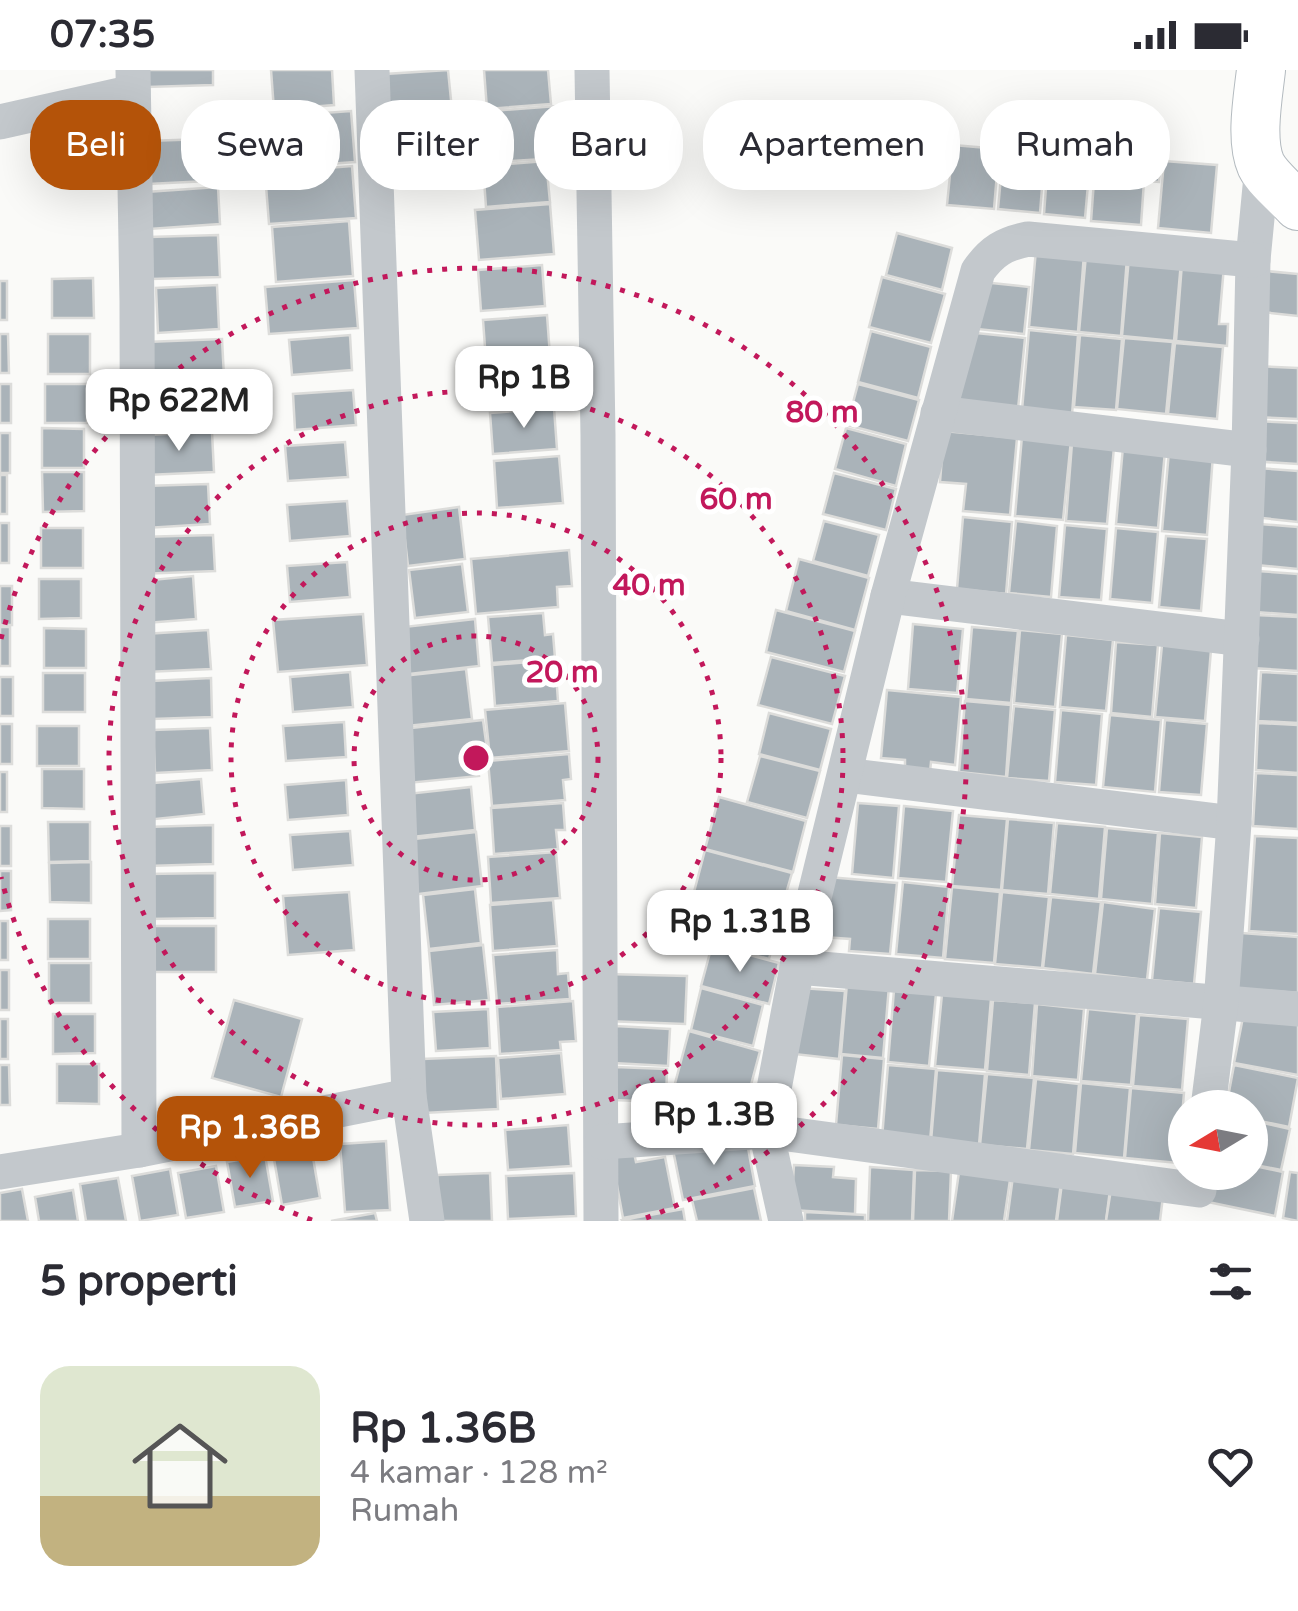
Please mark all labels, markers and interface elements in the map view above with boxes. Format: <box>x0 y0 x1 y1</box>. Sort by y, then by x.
text: 07:35 <box>50 12 155 58</box>
chip: Beli <box>30 100 161 190</box>
chip: Sewa <box>181 100 340 190</box>
chip: Filter <box>360 100 514 190</box>
chip: Baru <box>534 100 683 190</box>
chip: Apartemen <box>703 100 960 190</box>
chip: Rumah <box>980 100 1170 190</box>
pin: Rp 1B <box>454 346 594 431</box>
text: Rp 1B <box>477 359 571 397</box>
pin: Rp 622M <box>87 369 271 454</box>
text: Rp 622M <box>108 382 250 420</box>
text: 80 m <box>785 394 859 431</box>
text: 60 m <box>699 481 773 518</box>
text: 40 m <box>612 567 686 604</box>
text: 20 m <box>525 654 599 691</box>
centre of rings <box>458 740 494 776</box>
pin: Rp 1.31B <box>637 890 843 975</box>
text: Rp 1.31B <box>669 903 811 941</box>
pin: Rp 1.3B <box>622 1083 806 1168</box>
north arrow <box>1168 1090 1268 1190</box>
map controls <box>1168 1090 1268 1190</box>
pin: Rp 1.36B <box>147 1096 353 1181</box>
text: Rp 1.3B <box>653 1096 775 1134</box>
text: Rp 1.36B <box>179 1109 321 1147</box>
icon: filters <box>1203 1254 1258 1309</box>
text: 5 properti <box>40 1256 238 1307</box>
text: Rp 1.36B <box>350 1403 536 1454</box>
icon: home <box>120 1406 240 1526</box>
icon: heart <box>1203 1439 1258 1494</box>
text: 4 kamar · 128 m² <box>350 1454 608 1492</box>
text: Rumah <box>350 1492 459 1530</box>

